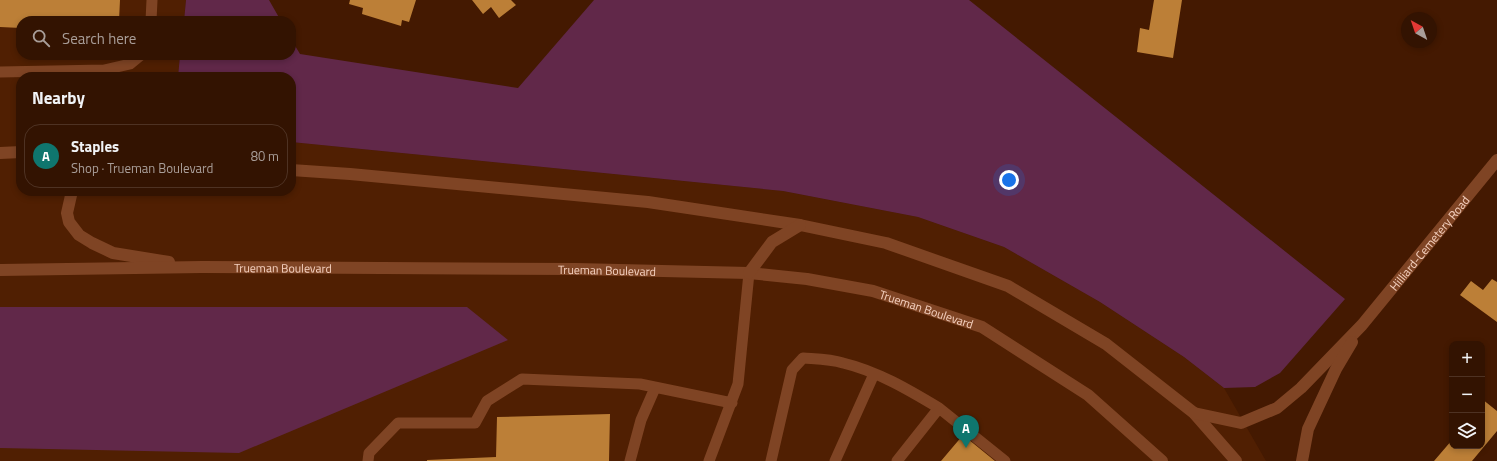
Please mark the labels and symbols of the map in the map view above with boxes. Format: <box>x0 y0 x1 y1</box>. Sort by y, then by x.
north arrow <box>1401 12 1437 48</box>
your location <box>999 170 1019 190</box>
street label: Hilliard-Cemetery Road <box>1384 191 1474 295</box>
street label: Trueman Boulevard <box>234 258 332 277</box>
street label: Trueman Boulevard <box>558 259 656 280</box>
street label: Trueman Boulevard <box>877 284 976 333</box>
pin: A <box>953 415 979 448</box>

